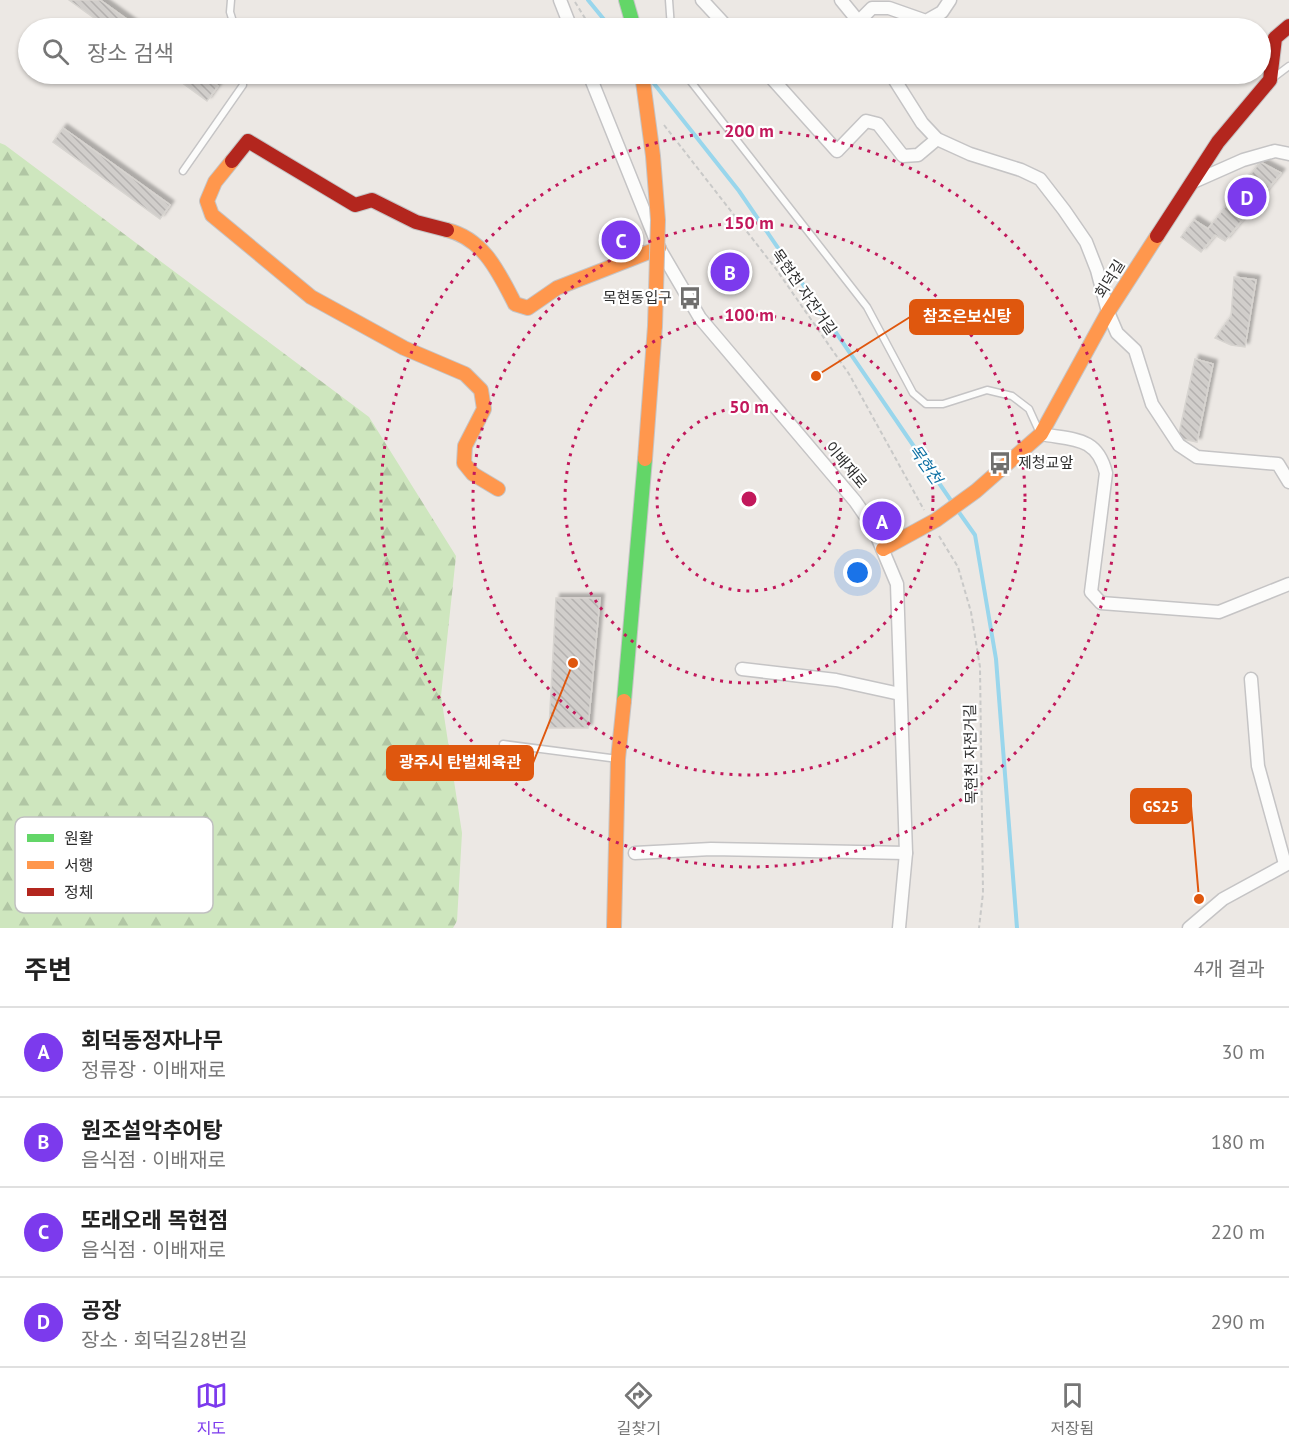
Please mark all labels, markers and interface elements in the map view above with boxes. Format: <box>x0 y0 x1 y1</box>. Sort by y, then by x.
search box <box>18 18 1271 84</box>
icon: search <box>39 35 72 68</box>
text: 장소 검색 <box>87 39 174 67</box>
text: 200 m <box>724 119 774 142</box>
pin: D <box>1228 174 1266 220</box>
text: 150 m <box>724 211 774 234</box>
pin: C <box>602 218 640 262</box>
street label: 목현천 자전거길 <box>768 245 841 338</box>
pin: B <box>710 250 750 294</box>
street label: 회덕길 <box>1091 256 1129 301</box>
bus stop icon: 목현동입구 <box>677 285 703 311</box>
place label: 목현동입구 <box>603 288 672 307</box>
callout: 참조은보신탕 <box>910 300 1023 334</box>
text: 100 m <box>724 303 774 326</box>
text: 참조은보신탕 <box>923 306 1011 326</box>
text: 50 m <box>729 395 769 418</box>
street label: 이배재로 <box>821 437 871 492</box>
water label: 목현천 <box>905 440 948 490</box>
bus stop icon: 제청교앞 <box>987 450 1013 476</box>
place label: 제청교앞 <box>1018 453 1073 472</box>
centre of rings <box>739 489 759 509</box>
pin: A <box>862 498 902 544</box>
your location <box>843 558 872 587</box>
street label: 목현천 자전거길 <box>960 704 981 804</box>
callout: 광주시 탄벌체육관 <box>387 746 533 780</box>
text: 광주시 탄벌체육관 <box>399 752 521 772</box>
callout: GS25 <box>1131 789 1191 823</box>
text: GS25 <box>1143 796 1179 816</box>
legend <box>15 817 213 913</box>
text: 원활 <box>64 828 94 848</box>
text: 서행 <box>64 855 93 875</box>
text: 정체 <box>64 882 93 902</box>
text: 주변 <box>24 953 72 986</box>
text: 4개 결과 <box>1194 956 1265 982</box>
text: 회덕동정자나무 <box>81 1026 223 1054</box>
text: A <box>37 1039 50 1065</box>
text: 30 m <box>1222 1039 1265 1065</box>
text: 정류장 · 이배재로 <box>81 1057 226 1083</box>
text: 원조설악추어탕 <box>81 1116 223 1144</box>
text: B <box>38 1129 49 1155</box>
text: 180 m <box>1211 1129 1265 1155</box>
text: 음식점 · 이배재로 <box>81 1147 226 1173</box>
text: 또래오래 목현점 <box>81 1206 228 1234</box>
text: C <box>38 1219 49 1245</box>
text: 220 m <box>1211 1219 1265 1245</box>
text: 음식점 · 이배재로 <box>81 1237 226 1263</box>
text: 공장 <box>81 1296 121 1324</box>
text: D <box>37 1309 50 1335</box>
text: 290 m <box>1211 1309 1265 1335</box>
text: 장소 · 회덕길28번길 <box>81 1327 248 1353</box>
tab: 지도 <box>195 1379 228 1439</box>
tab: 길찾기 <box>617 1379 661 1439</box>
tab: 저장됨 <box>1050 1379 1094 1439</box>

